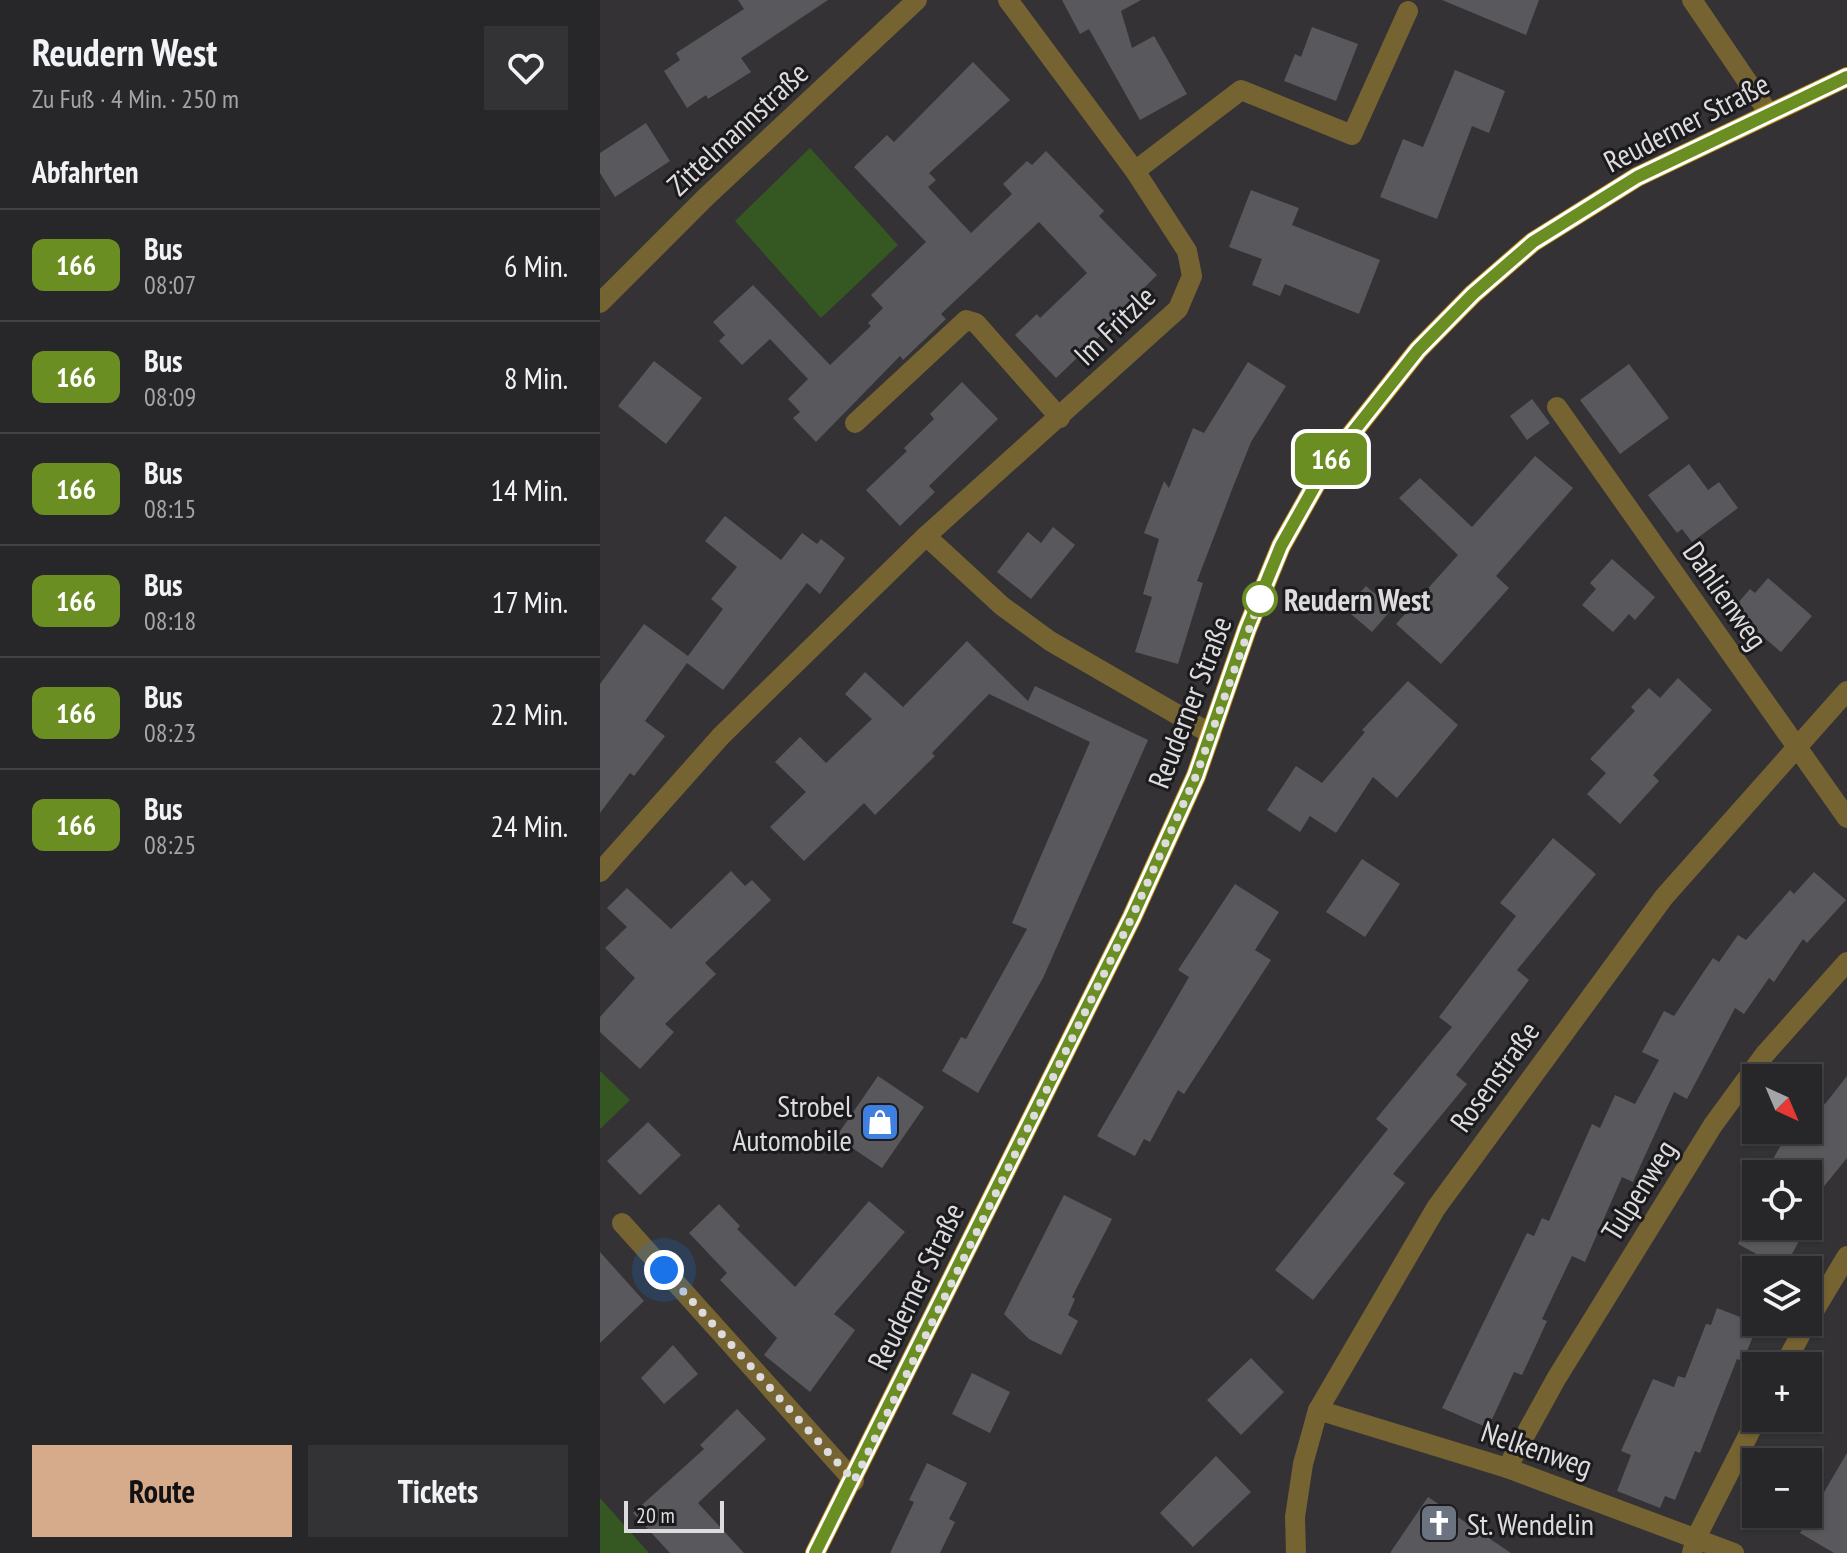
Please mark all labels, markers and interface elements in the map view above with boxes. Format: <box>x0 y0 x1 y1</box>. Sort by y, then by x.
button: heart <box>484 26 568 110</box>
text: Reudern West <box>32 27 217 76</box>
street label: Zittelmannstraße <box>658 53 816 203</box>
street label: Reuderner Straße <box>1597 64 1775 180</box>
text: Zu Fuß · 4 Min. · 250 m <box>32 82 239 115</box>
text: Abfahrten <box>32 152 138 191</box>
text: Bus <box>144 229 183 268</box>
text: 166 <box>56 246 96 283</box>
text: 6 Min. <box>504 246 568 285</box>
text: 08:07 <box>144 268 196 301</box>
street label: Im Fritzle <box>1065 277 1163 373</box>
text: Bus <box>144 341 183 380</box>
text: 166 <box>56 358 96 395</box>
text: 8 Min. <box>504 358 568 397</box>
text: 08:09 <box>144 380 196 413</box>
line badge: 166 <box>1285 433 1377 485</box>
text: 166 <box>1311 440 1351 477</box>
text: Bus <box>144 453 183 492</box>
text: 166 <box>56 470 96 507</box>
text: 14 Min. <box>491 470 568 509</box>
text: 08:15 <box>144 492 196 525</box>
street label: Dahlienweg <box>1675 534 1777 656</box>
text: Bus <box>144 565 183 604</box>
place label: Reudern West <box>1284 580 1431 619</box>
text: 166 <box>56 582 96 619</box>
text: 17 Min. <box>492 582 568 621</box>
marker: Reudern West <box>1243 582 1277 616</box>
text: 08:18 <box>144 604 196 637</box>
street label: Reuderner Straße <box>1138 611 1240 793</box>
text: Bus <box>144 677 183 716</box>
text: 166 <box>56 694 96 731</box>
text: 22 Min. <box>491 694 568 733</box>
text: 08:23 <box>144 716 196 749</box>
text: Bus <box>144 789 183 828</box>
text: 166 <box>56 806 96 843</box>
text: 24 Min. <box>491 806 568 845</box>
text: 08:25 <box>144 828 196 861</box>
street label: Rosenstraße <box>1441 1013 1547 1139</box>
north arrow <box>1742 1064 1822 1144</box>
map controls <box>1742 1064 1822 1528</box>
place label: Strobel Automobile <box>732 1086 852 1159</box>
shop icon: Strobel Automobile <box>859 1101 901 1143</box>
street label: Tulpenweg <box>1592 1132 1684 1248</box>
button: locate <box>1742 1160 1822 1240</box>
street label: Reuderner Straße <box>858 1196 972 1376</box>
your location <box>644 1250 684 1290</box>
button: layers <box>1742 1256 1822 1336</box>
button: + <box>1742 1352 1822 1432</box>
street label: Nelkenweg <box>1476 1411 1598 1485</box>
button: Route <box>32 1445 292 1537</box>
button: Tickets <box>308 1445 568 1537</box>
button: − <box>1742 1448 1822 1528</box>
scale bar <box>624 1497 724 1533</box>
text: 20 m <box>636 1501 675 1529</box>
church icon: St. Wendelin <box>1418 1502 1460 1544</box>
place label: St. Wendelin <box>1467 1504 1594 1543</box>

